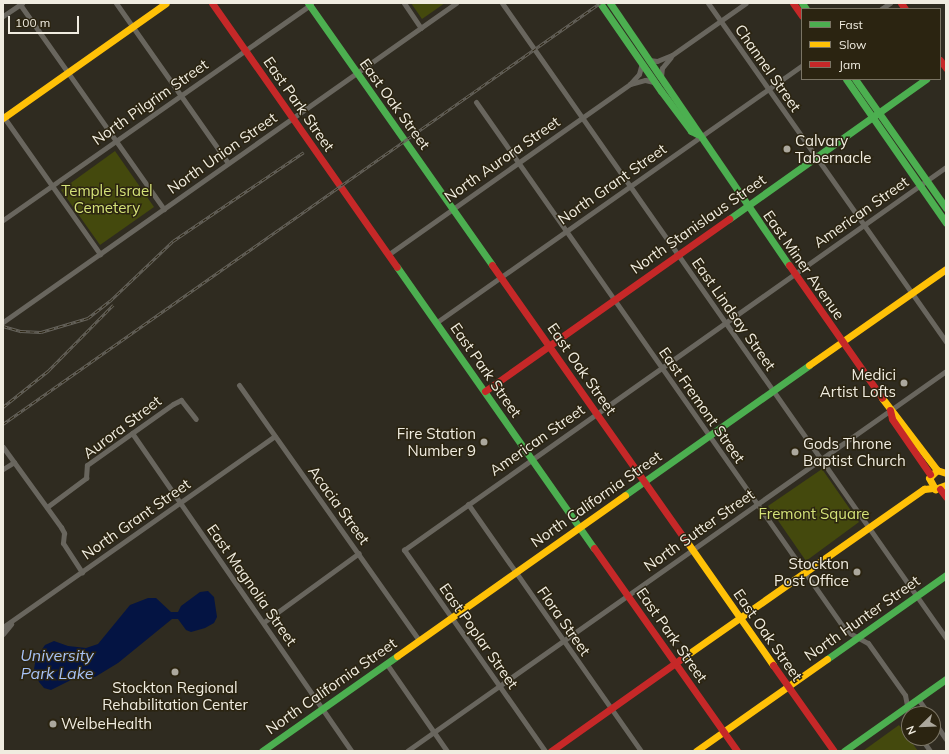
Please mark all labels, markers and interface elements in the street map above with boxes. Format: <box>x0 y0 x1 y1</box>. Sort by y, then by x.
scale bar <box>10 8 81 34</box>
legend <box>801 8 941 80</box>
text: 100 m <box>15 15 50 30</box>
text: Fast <box>839 17 863 32</box>
street label: Channel Street <box>731 21 805 115</box>
text: Slow <box>839 37 867 52</box>
street label: East Park Street <box>260 53 338 155</box>
street label: North Pilgrim Street <box>89 55 211 149</box>
street label: East Oak Street <box>356 55 434 153</box>
text: Jam <box>839 57 861 72</box>
street label: North Union Street <box>164 108 280 198</box>
street label: North Aurora Street <box>441 112 563 206</box>
place label: Calvary Tabernacle <box>795 131 871 166</box>
street label: North Grant Street <box>554 140 670 228</box>
marker: Calvary Tabernacle <box>782 144 792 154</box>
street label: North Stanislaus Street <box>627 170 769 278</box>
street label: American Street <box>810 173 912 251</box>
park label: Temple Israel Cemetery <box>61 181 153 216</box>
street label: East Miner Avenue <box>760 207 848 323</box>
street label: East Lindsay Street <box>688 254 780 374</box>
street label: East Park Street <box>447 319 525 421</box>
street label: East Oak Street <box>544 320 620 418</box>
street label: East Fremont Street <box>655 344 749 466</box>
place label: Medici Artist Lofts <box>820 365 896 400</box>
marker: Medici Artist Lofts <box>899 378 909 388</box>
street label: Aurora Street <box>79 392 165 462</box>
street label: American Street <box>486 401 588 479</box>
place label: Fire Station Number 9 <box>397 424 476 459</box>
place label: Gods Throne Baptist Church <box>803 434 906 469</box>
marker: Fire Station Number 9 <box>479 437 489 447</box>
street label: North California Street <box>527 447 665 551</box>
marker: Gods Throne Baptist Church <box>790 447 800 457</box>
street label: Acacia Street <box>304 462 374 548</box>
street label: North Grant Street <box>78 475 194 563</box>
street label: North Sutter Street <box>640 485 758 575</box>
park label: Fremont Square <box>759 505 869 523</box>
street label: East Magnolia Street <box>203 521 301 649</box>
place label: Stockton Post Office <box>774 554 849 589</box>
marker: Stockton Post Office <box>852 567 862 577</box>
street label: North Hunter Street <box>801 571 923 665</box>
street label: East Poplar Street <box>436 580 522 692</box>
street label: Flora Street <box>534 583 594 659</box>
street label: East Park Street <box>633 584 711 686</box>
street label: East Oak Street <box>730 586 806 684</box>
street label: North California Street <box>262 634 400 738</box>
water label: University Park Lake <box>20 645 94 683</box>
marker: Stockton Regional Rehabilitation Center <box>170 667 180 677</box>
place label: Stockton Regional Rehabilitation Center <box>102 678 248 713</box>
north arrow <box>901 706 941 746</box>
place label: WelbeHealth <box>61 715 152 733</box>
marker: WelbeHealth <box>48 719 58 729</box>
text: N <box>903 724 919 737</box>

